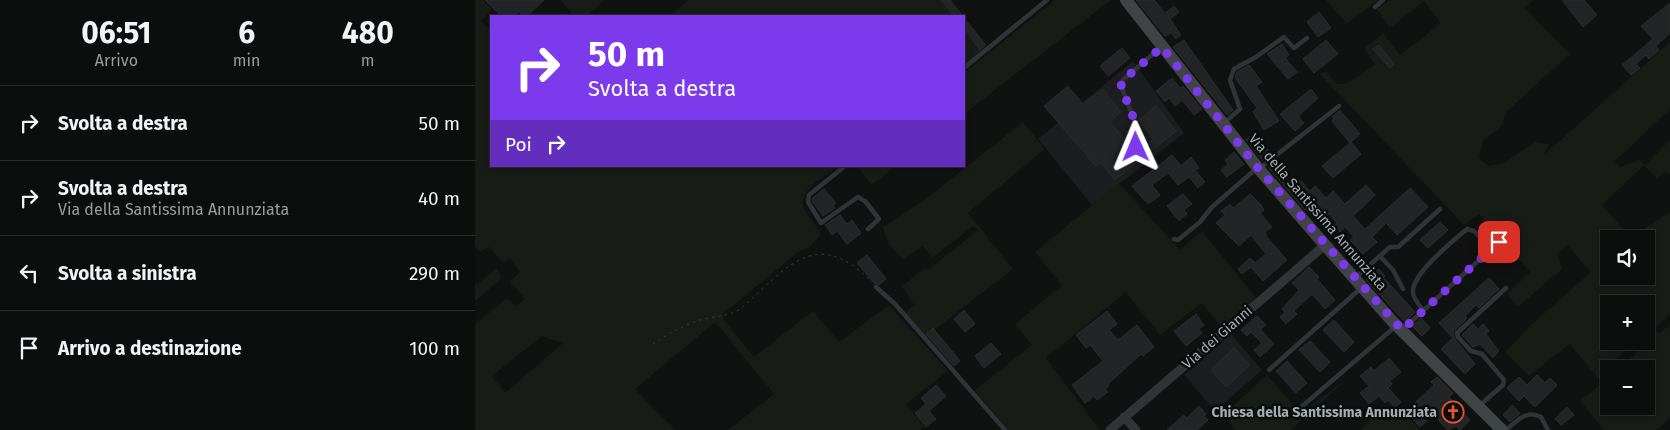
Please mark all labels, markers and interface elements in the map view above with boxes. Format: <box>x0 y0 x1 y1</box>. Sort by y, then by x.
text: 06:51 <box>81 15 152 51</box>
text: 6 <box>238 15 255 51</box>
text: 480 <box>342 15 394 51</box>
text: 50 m <box>588 33 665 75</box>
icon: right <box>505 35 570 100</box>
text: Arrivo <box>95 51 138 70</box>
text: min <box>233 51 260 70</box>
text: m <box>361 51 375 70</box>
text: Svolta a destra <box>588 75 736 102</box>
icon: right <box>15 109 43 137</box>
text: Svolta a destra <box>58 112 188 135</box>
text: 50 m <box>419 112 460 135</box>
position arrow <box>1109 120 1161 172</box>
icon: right <box>542 130 570 158</box>
street label: Via della Santissima Annunziata <box>1245 130 1390 294</box>
text: Poi <box>505 133 532 156</box>
text: Svolta a destra <box>58 177 188 200</box>
icon: right <box>15 184 43 212</box>
text: 40 m <box>418 187 460 210</box>
text: Via della Santissima Annunziata <box>58 200 289 219</box>
pin <box>1478 221 1520 263</box>
icon: arrive <box>1485 228 1513 256</box>
map controls <box>1600 230 1655 415</box>
button: sound <box>1600 230 1655 285</box>
icon: left <box>15 259 43 287</box>
text: Svolta a sinistra <box>58 262 197 285</box>
text: 290 m <box>409 262 460 285</box>
button: + <box>1600 295 1655 350</box>
street label: Via dei Gianni <box>1179 302 1256 372</box>
icon: arrive <box>15 334 43 362</box>
text: Arrivo a destinazione <box>58 337 242 360</box>
text: 100 m <box>409 337 460 360</box>
button: − <box>1600 360 1655 415</box>
church icon: Chiesa della Santissima Annunziata <box>1441 400 1465 424</box>
place label: Chiesa della Santissima Annunziata <box>1212 404 1437 421</box>

